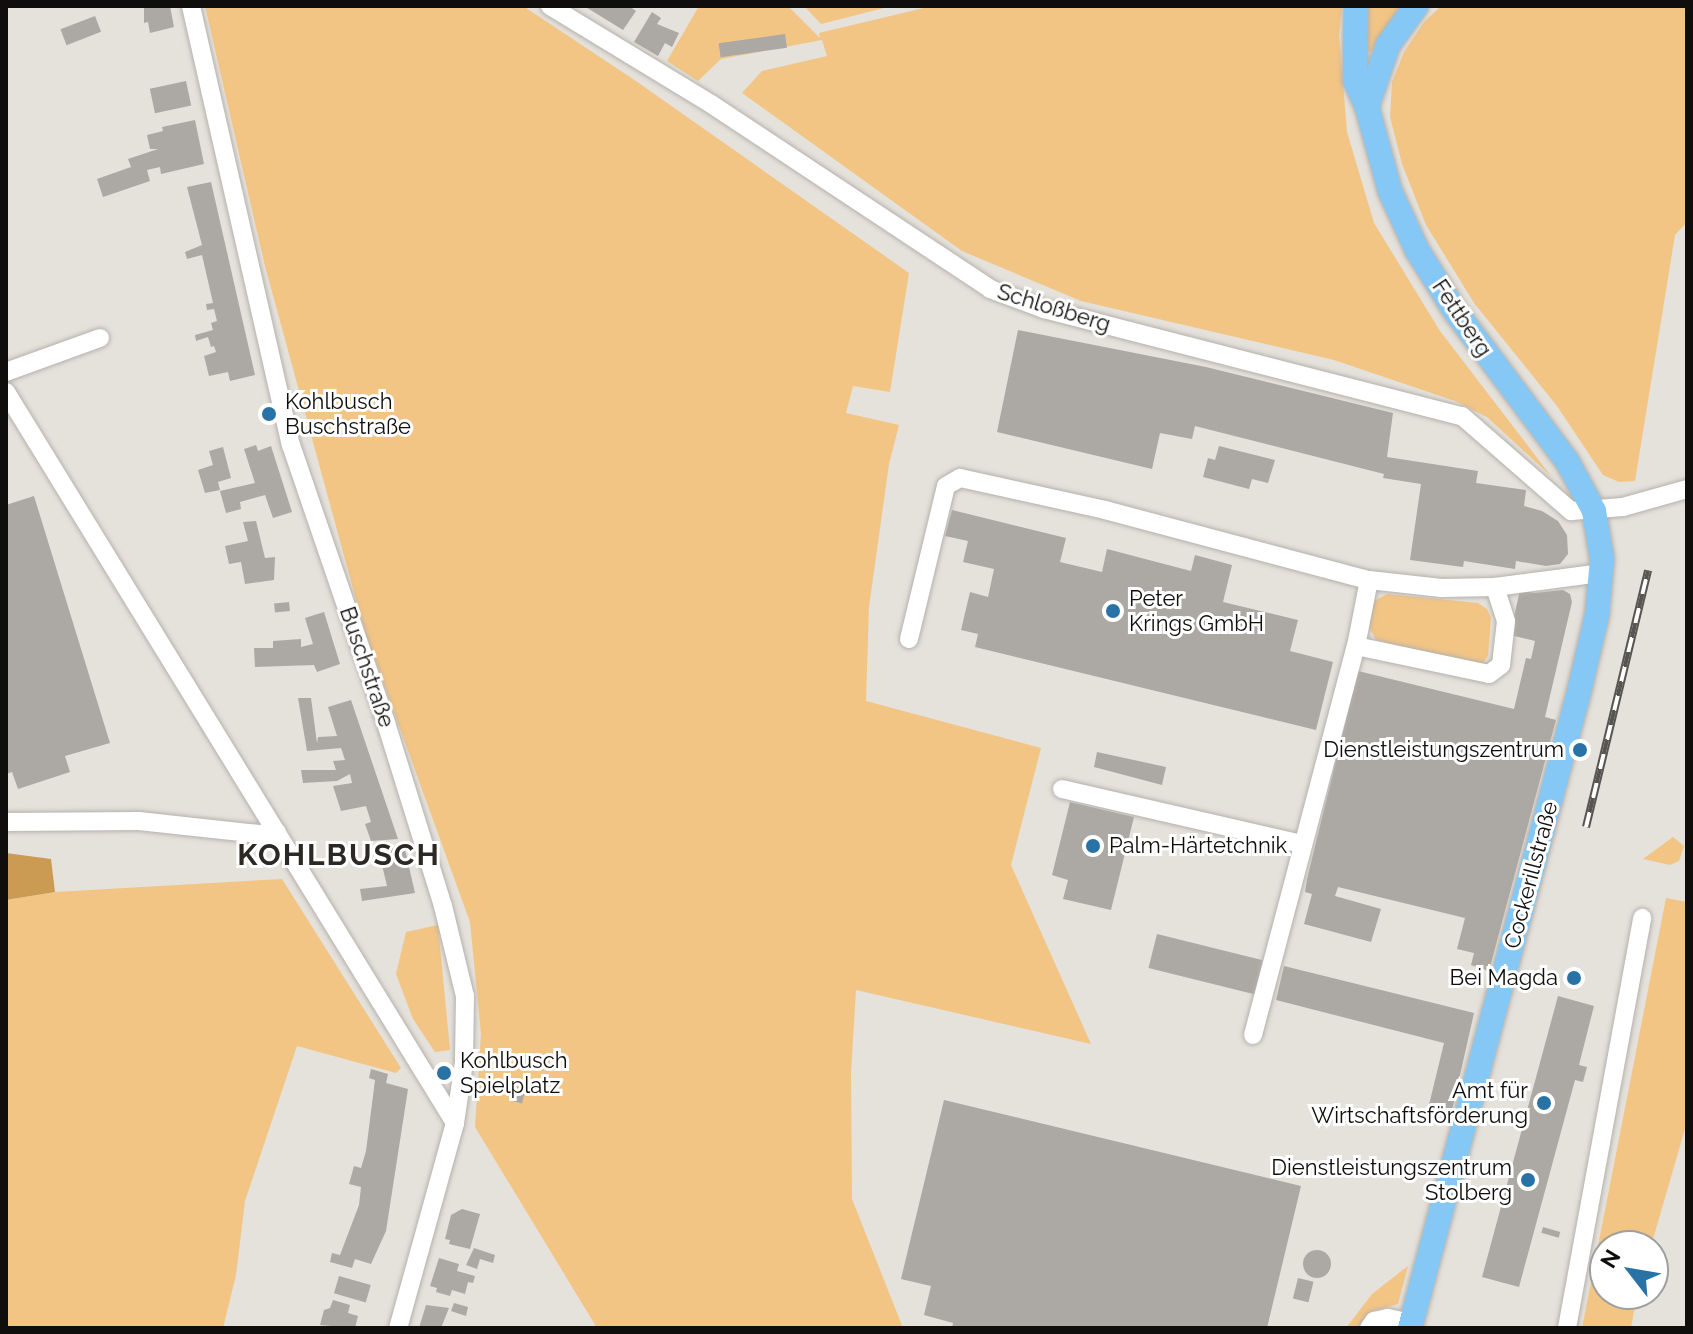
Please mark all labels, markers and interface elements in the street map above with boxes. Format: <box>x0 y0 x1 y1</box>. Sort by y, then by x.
street label: Fettberg <box>1427 274 1497 362</box>
street label: Schloßberg <box>994 278 1114 338</box>
place label: Kohlbusch Buschstraße <box>285 388 411 440</box>
marker: Kohlbusch Buschstraße <box>260 405 278 423</box>
place label: Peter Krings GmbH <box>1129 585 1264 636</box>
marker: Peter Krings GmbH <box>1104 602 1122 620</box>
street label: Buschstraße <box>334 603 400 731</box>
place label: Dienstleistungszentrum <box>1323 737 1564 763</box>
marker: Dienstleistungszentrum <box>1571 741 1589 759</box>
street label: Cockerillstraße <box>1499 798 1563 952</box>
place label: Palm-Härtetchnik <box>1109 833 1287 859</box>
district label: KOHLBUSCH <box>237 837 441 873</box>
marker: Palm-Härtetchnik <box>1084 837 1102 855</box>
place label: Bei Magda <box>1450 965 1558 991</box>
marker: Bei Magda <box>1565 969 1583 987</box>
place label: Kohlbusch Spielplatz <box>460 1047 568 1098</box>
marker: Kohlbusch Spielplatz <box>435 1064 453 1082</box>
place label: Amt für Wirtschaftsförderung <box>1311 1077 1528 1128</box>
marker: Amt für Wirtschaftsförderung <box>1535 1094 1553 1112</box>
place label: Dienstleistungszentrum Stolberg <box>1271 1154 1512 1206</box>
marker: Dienstleistungszentrum Stolberg <box>1519 1171 1537 1189</box>
north arrow <box>1589 1230 1669 1310</box>
text: N <box>1595 1245 1626 1273</box>

